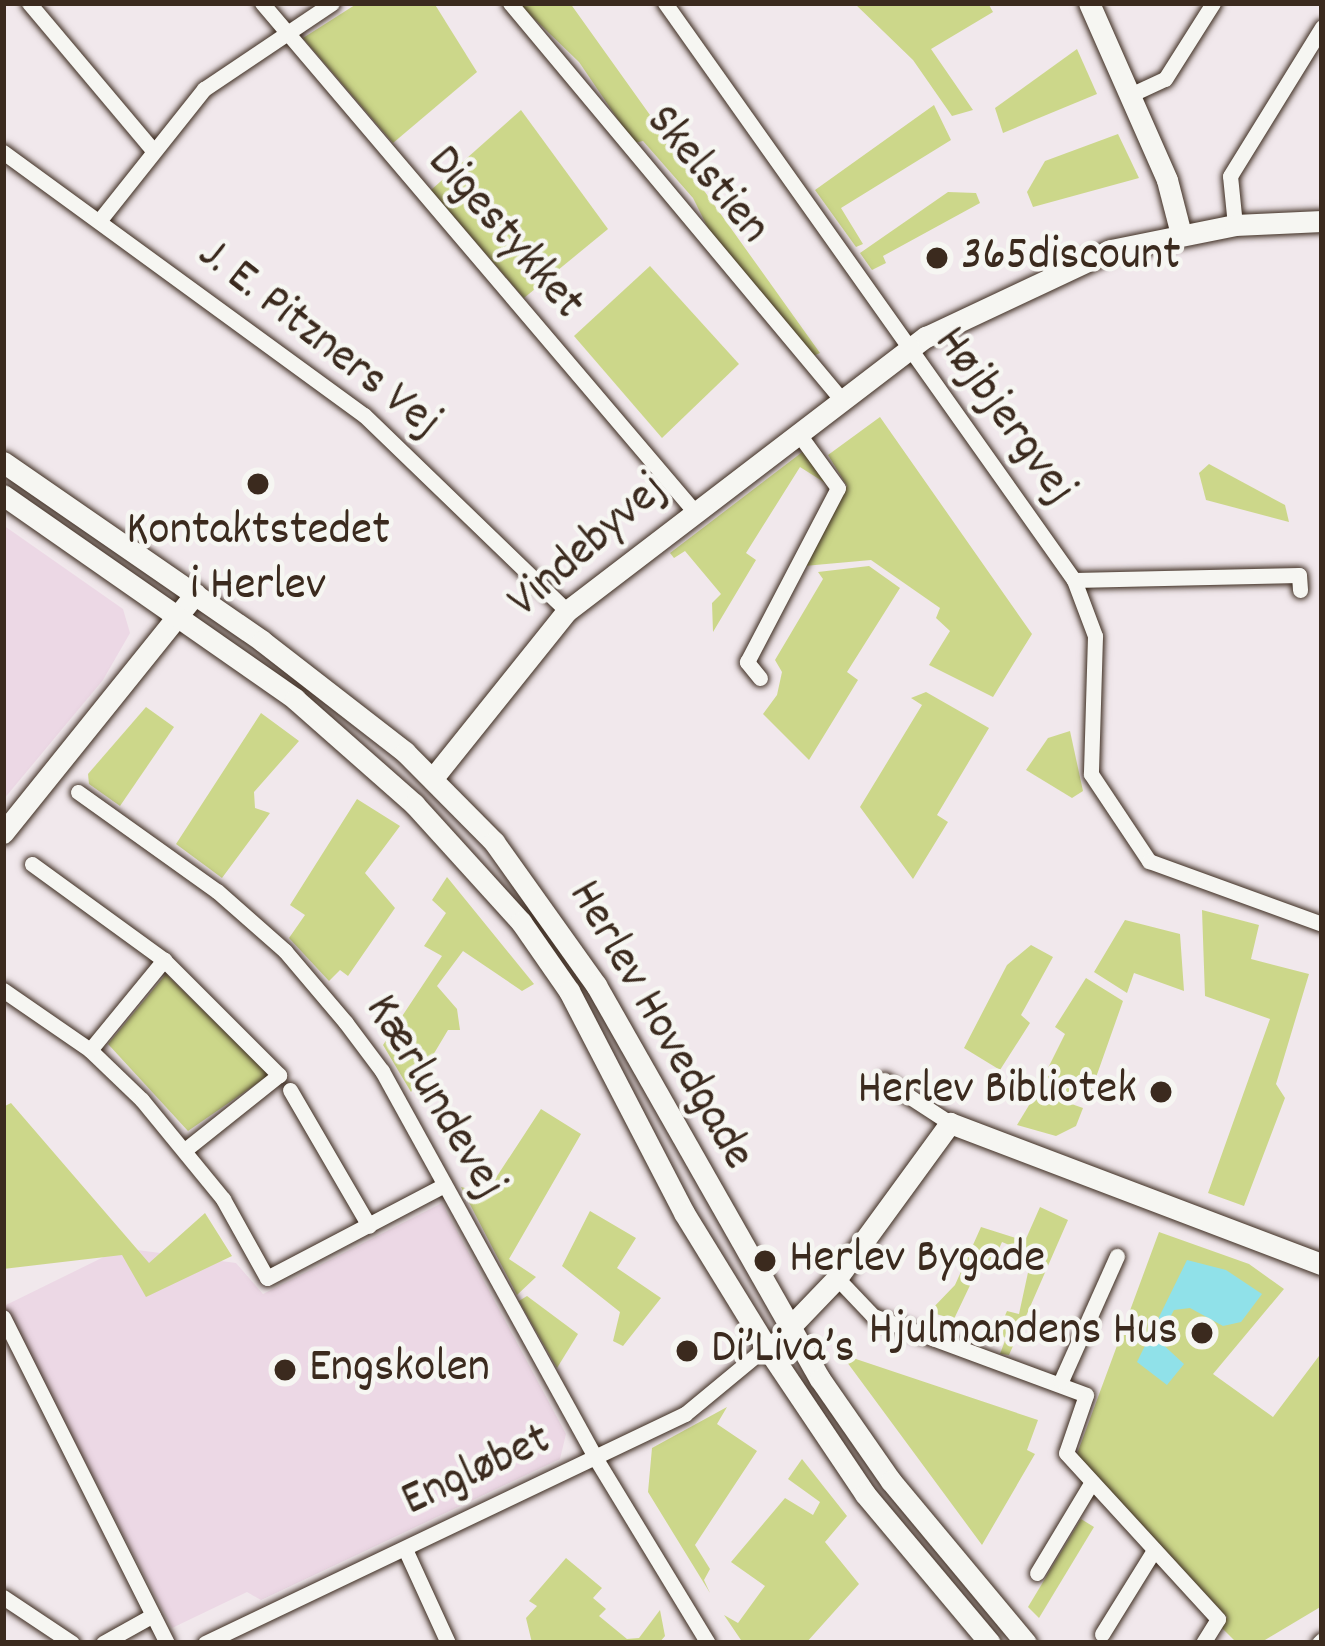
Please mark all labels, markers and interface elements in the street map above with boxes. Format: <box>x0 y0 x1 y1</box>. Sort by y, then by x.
street label: Skelstien <box>631 95 781 257</box>
street label: Digestykket <box>413 135 595 333</box>
street label: J. E. Pitzners Vej <box>185 227 451 453</box>
place label: 365discount <box>961 229 1181 287</box>
marker: 365discount <box>924 245 950 271</box>
street label: Højbjergvej <box>919 317 1087 517</box>
street label: Vindebyvej <box>498 462 680 632</box>
marker: Kontaktstedet i Herlev <box>245 471 271 497</box>
place label: Kontaktstedet i Herlev <box>126 503 390 616</box>
street label: Herlev Hovedgade <box>553 871 765 1181</box>
street label: Kærlundevej <box>350 985 516 1211</box>
place label: Herlev Bibliotek <box>858 1063 1137 1121</box>
marker: Herlev Bibliotek <box>1148 1079 1174 1105</box>
place label: Herlev Bygade <box>789 1232 1045 1290</box>
marker: Herlev Bygade <box>752 1248 778 1274</box>
place label: Hjulmandens Hus <box>869 1304 1178 1362</box>
marker: Hjulmandens Hus <box>1189 1320 1215 1346</box>
place label: Di’Liva’s <box>711 1322 855 1380</box>
marker: Di’Liva’s <box>674 1338 700 1364</box>
place label: Engskolen <box>309 1341 490 1399</box>
marker: Engskolen <box>272 1357 298 1383</box>
street label: Engløbet <box>394 1413 560 1531</box>

